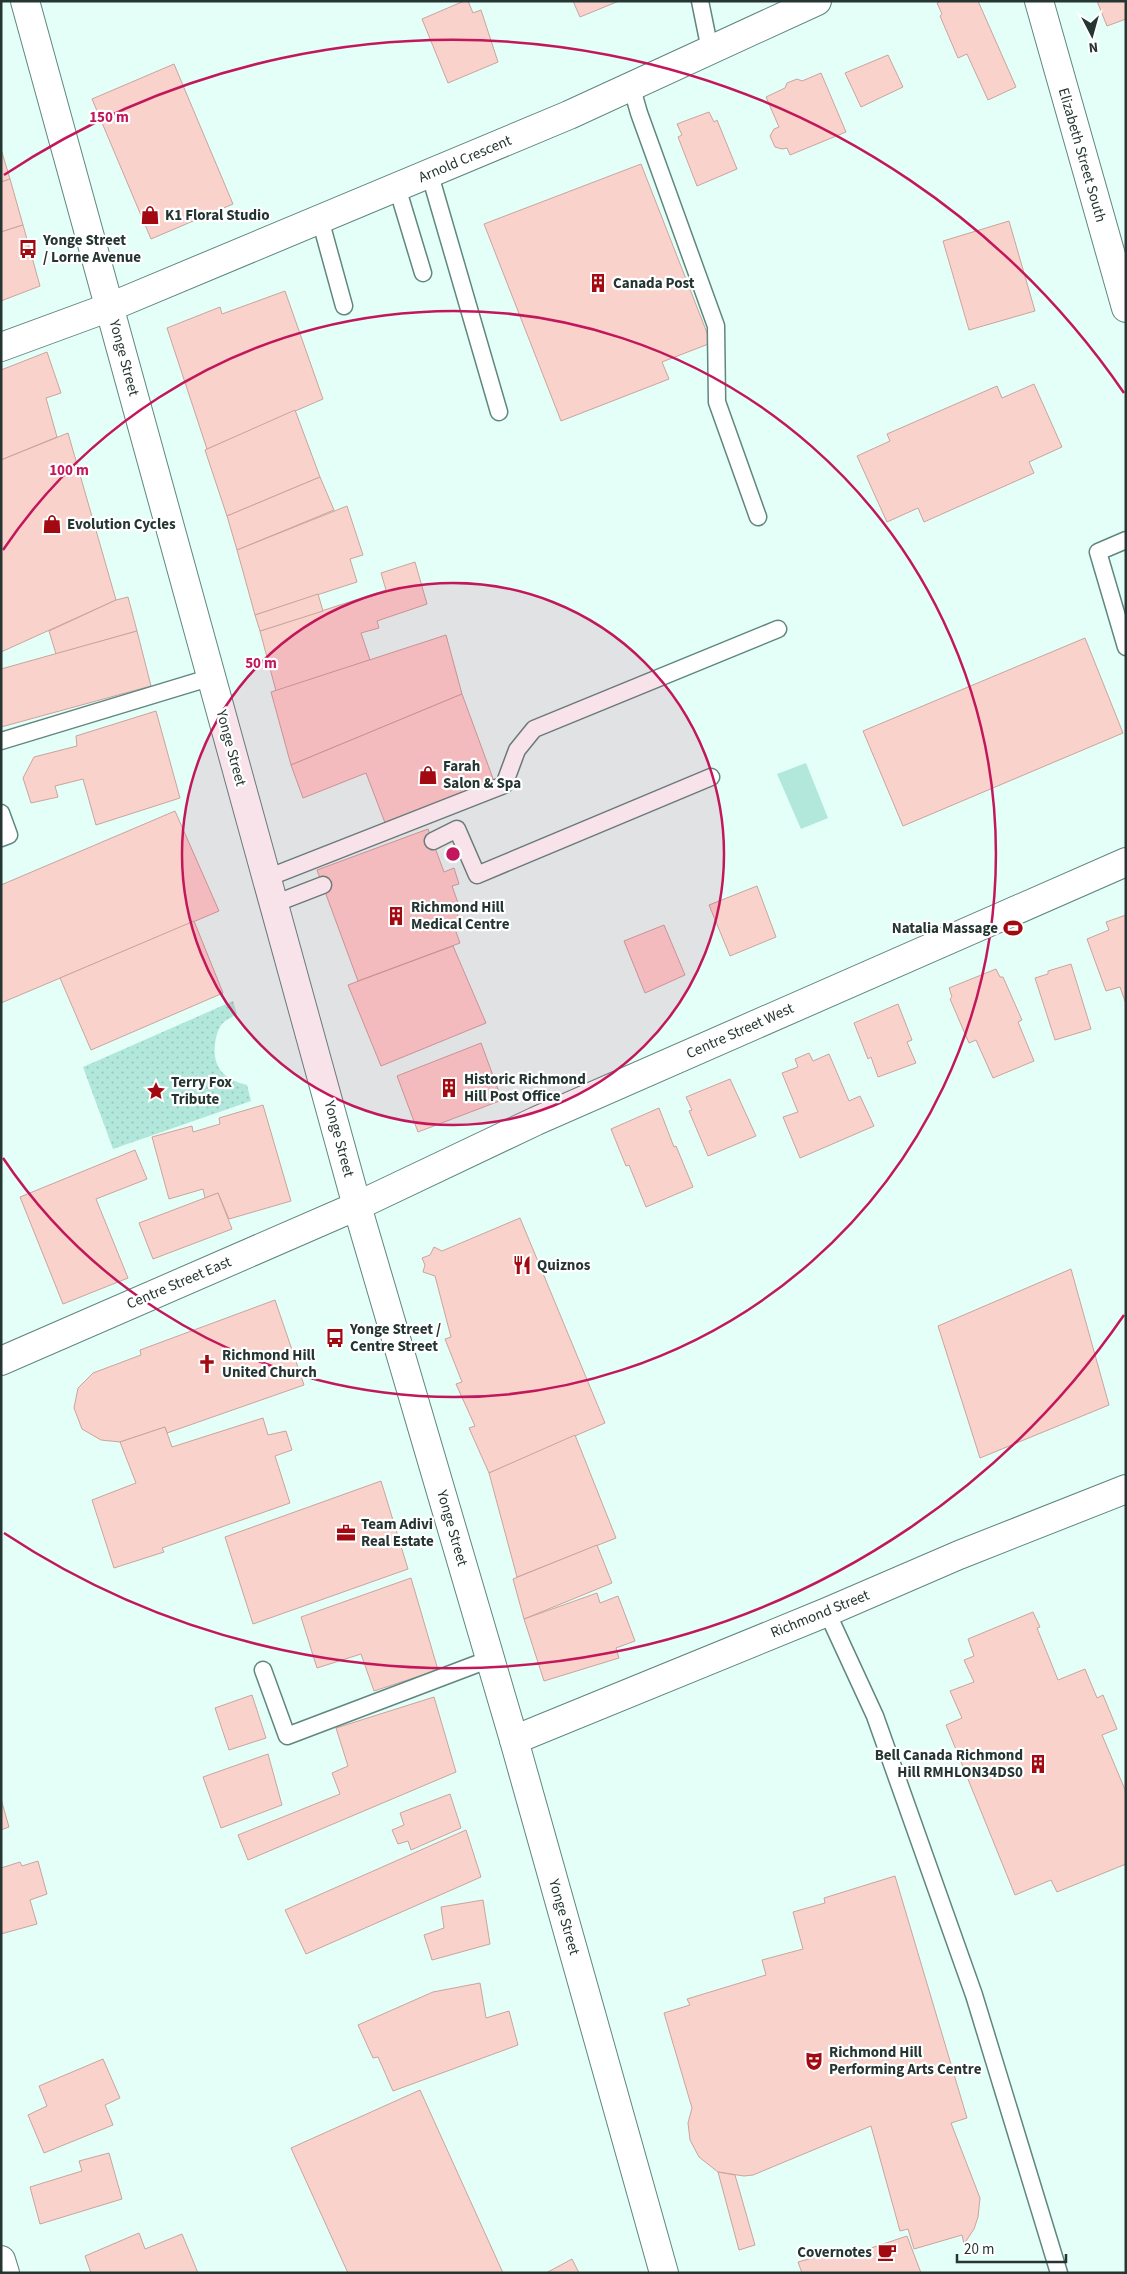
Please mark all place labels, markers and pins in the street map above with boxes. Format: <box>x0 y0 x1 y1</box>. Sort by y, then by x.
shop icon: K1 Floral Studio <box>139 204 161 226</box>
place label: K1 Floral Studio <box>165 205 270 226</box>
place label: Yonge Street / Lorne Avenue <box>42 230 141 268</box>
bus stop icon: Yonge Street / Lorne Avenue <box>17 238 39 260</box>
building icon: Canada Post <box>587 272 609 294</box>
place label: Canada Post <box>613 273 695 294</box>
shop icon: Evolution Cycles <box>41 513 63 535</box>
place label: Evolution Cycles <box>67 514 176 535</box>
place label: Farah Salon & Spa <box>443 756 521 794</box>
shop icon: Farah Salon & Spa <box>417 764 439 786</box>
centre of rings <box>444 845 462 863</box>
place label: Richmond Hill Medical Centre <box>411 897 510 935</box>
building icon: Richmond Hill Medical Centre <box>385 905 407 927</box>
sports icon: Natalia Massage <box>1002 917 1024 939</box>
place label: Natalia Massage <box>892 918 998 939</box>
place label: Historic Richmond Hill Post Office <box>464 1069 586 1107</box>
place label: Terry Fox Tribute <box>171 1072 232 1110</box>
building icon: Historic Richmond Hill Post Office <box>438 1077 460 1099</box>
place icon: Terry Fox Tribute <box>145 1080 167 1102</box>
restaurant icon: Quiznos <box>511 1254 533 1276</box>
place label: Quiznos <box>537 1255 591 1276</box>
place label: Yonge Street / Centre Street <box>349 1319 441 1357</box>
bus stop icon: Yonge Street / Centre Street <box>324 1327 346 1349</box>
place label: Richmond Hill United Church <box>222 1345 317 1383</box>
church icon: Richmond Hill United Church <box>196 1353 218 1375</box>
place label: Team Adivi Real Estate <box>361 1514 434 1552</box>
office icon: Team Adivi Real Estate <box>335 1522 357 1544</box>
place label: Bell Canada Richmond Hill RMHLON34DS0 <box>875 1745 1023 1783</box>
building icon: Bell Canada Richmond Hill RMHLON34DS0 <box>1027 1753 1049 1775</box>
place label: Richmond Hill Performing Arts Centre <box>829 2042 982 2080</box>
theatre icon: Richmond Hill Performing Arts Centre <box>803 2050 825 2072</box>
cafe icon: Covernotes <box>876 2241 898 2263</box>
place label: Covernotes <box>797 2242 872 2263</box>

